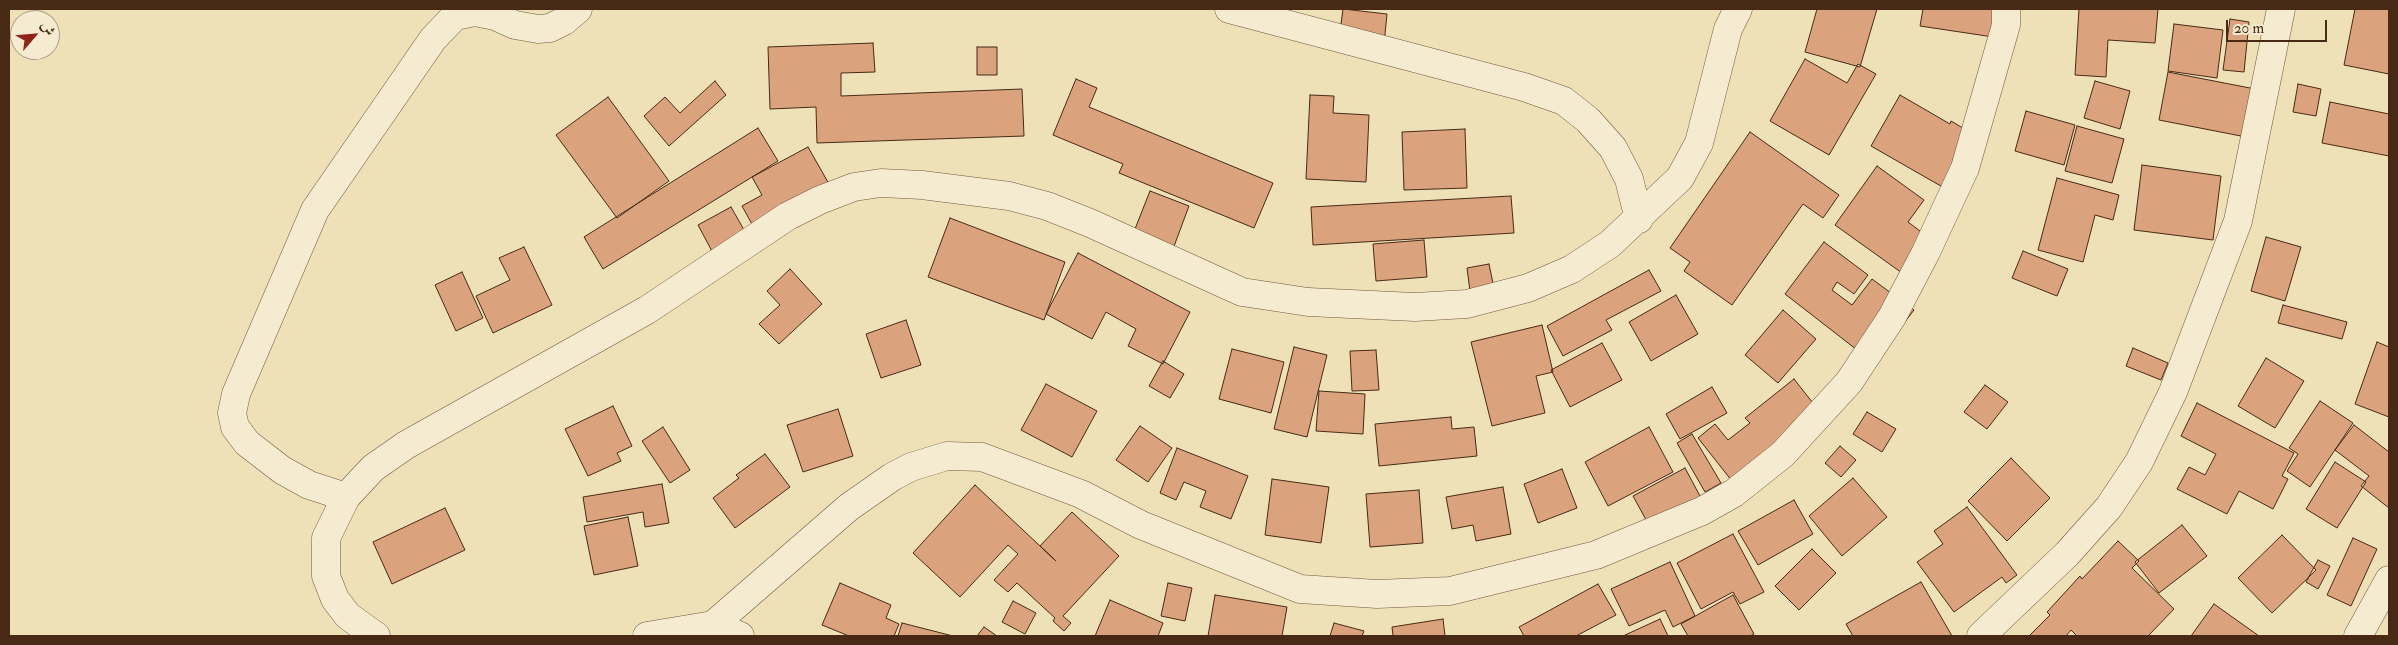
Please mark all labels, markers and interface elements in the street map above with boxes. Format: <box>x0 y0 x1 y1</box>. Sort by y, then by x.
north arrow <box>10 10 60 60</box>
scale bar <box>2228 10 2329 42</box>
text: ش <box>37 18 59 38</box>
text: 20 m <box>2234 19 2264 38</box>

